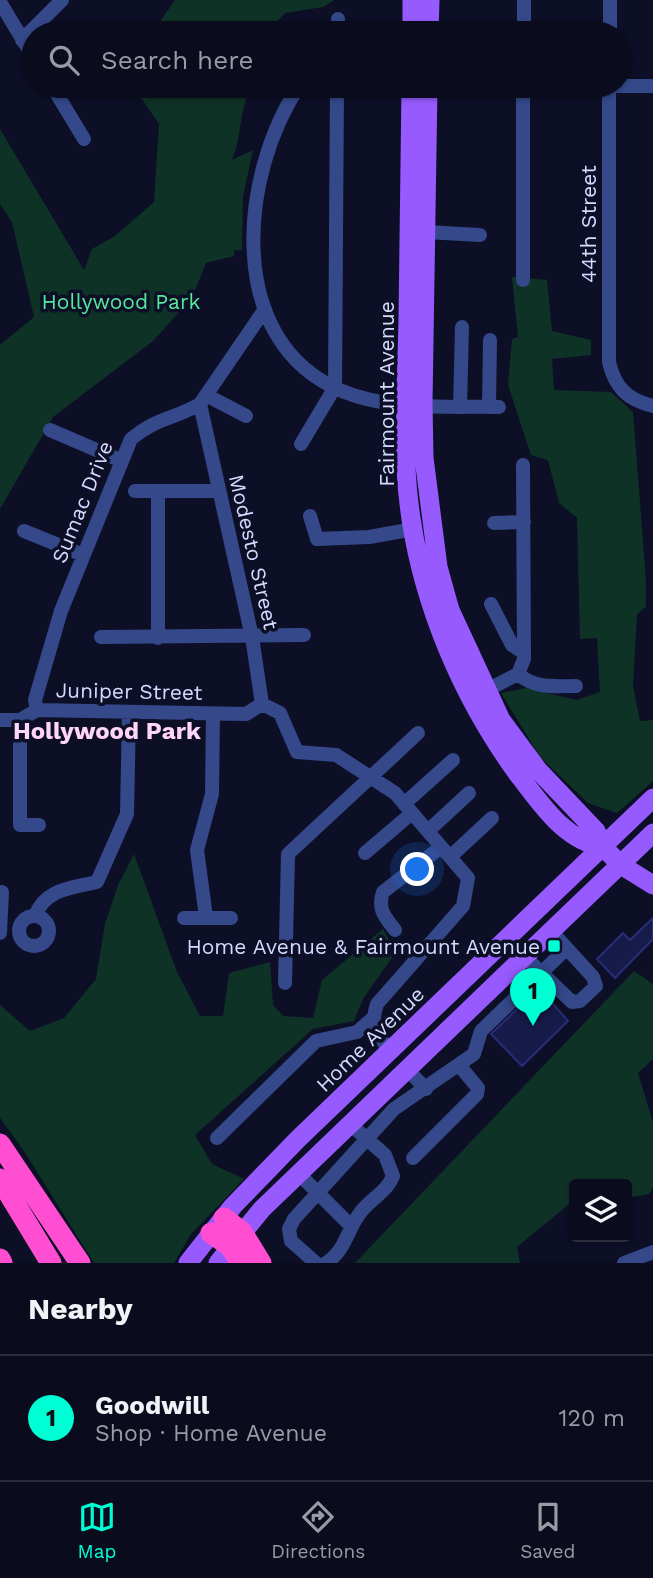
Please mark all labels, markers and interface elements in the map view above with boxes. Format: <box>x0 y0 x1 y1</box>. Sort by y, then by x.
search box <box>21 21 632 98</box>
icon: search <box>45 41 83 79</box>
text: Search here <box>101 45 253 75</box>
street label: 44th Street <box>576 165 601 283</box>
park label: Hollywood Park <box>42 289 201 314</box>
street label: Fairmount Avenue <box>374 301 399 487</box>
street label: Sumac Drive <box>46 437 118 567</box>
street label: Modesto Street <box>224 472 284 632</box>
street label: Juniper Street <box>55 677 203 705</box>
district label: Hollywood Park <box>13 717 201 745</box>
your location <box>400 852 434 886</box>
place label: Home Avenue & Fairmount Avenue <box>186 934 540 959</box>
marker: Home Avenue & Fairmount Avenue <box>546 938 562 954</box>
pin: 1 <box>510 968 556 1026</box>
street label: Home Avenue <box>311 981 429 1097</box>
map controls <box>569 1179 632 1242</box>
button: layers <box>569 1179 632 1242</box>
text: Nearby <box>28 1291 133 1326</box>
text: Goodwill <box>95 1390 209 1420</box>
text: 1 <box>46 1405 56 1432</box>
text: 120 m <box>559 1405 625 1432</box>
text: Shop · Home Avenue <box>95 1420 327 1447</box>
tab: Map <box>78 1498 116 1563</box>
tab: Directions <box>271 1498 365 1563</box>
tab: Saved <box>520 1498 575 1563</box>

